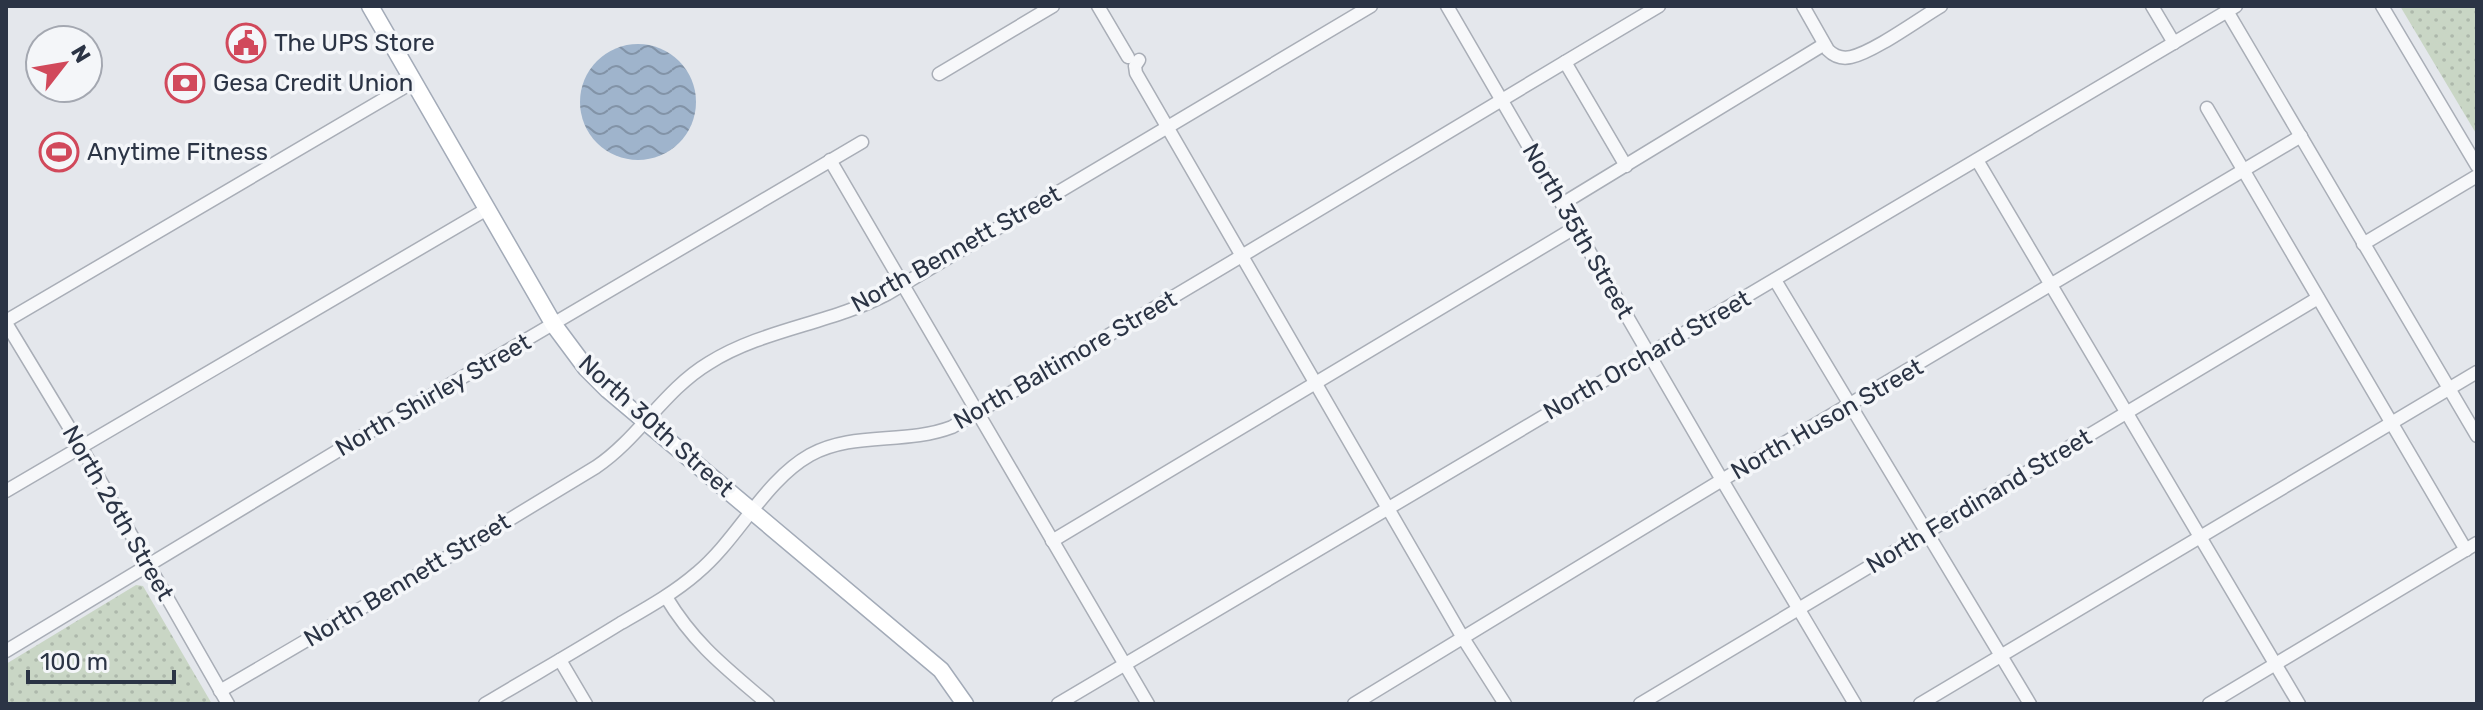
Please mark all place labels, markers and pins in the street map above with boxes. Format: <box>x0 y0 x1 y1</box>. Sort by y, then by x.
public building icon: The UPS Store <box>225 22 267 64</box>
place label: The UPS Store <box>274 29 435 57</box>
bank icon: Gesa Credit Union <box>164 62 206 104</box>
place label: Gesa Credit Union <box>213 69 413 97</box>
sports icon: Anytime Fitness <box>38 131 80 173</box>
place label: Anytime Fitness <box>87 138 268 166</box>

